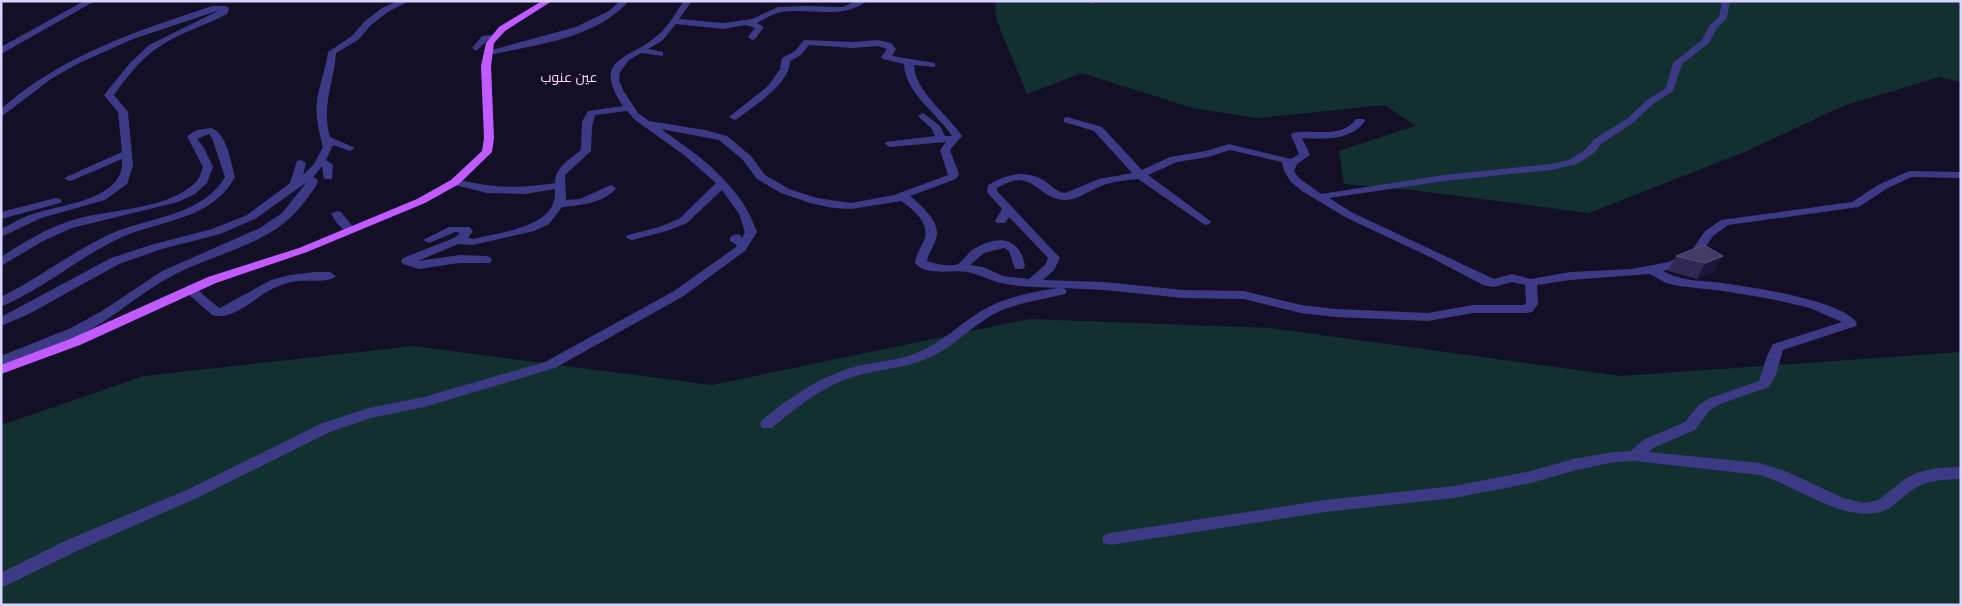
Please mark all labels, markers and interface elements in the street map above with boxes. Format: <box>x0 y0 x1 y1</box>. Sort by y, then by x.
district label: عين عنوب <box>540 69 598 85</box>

